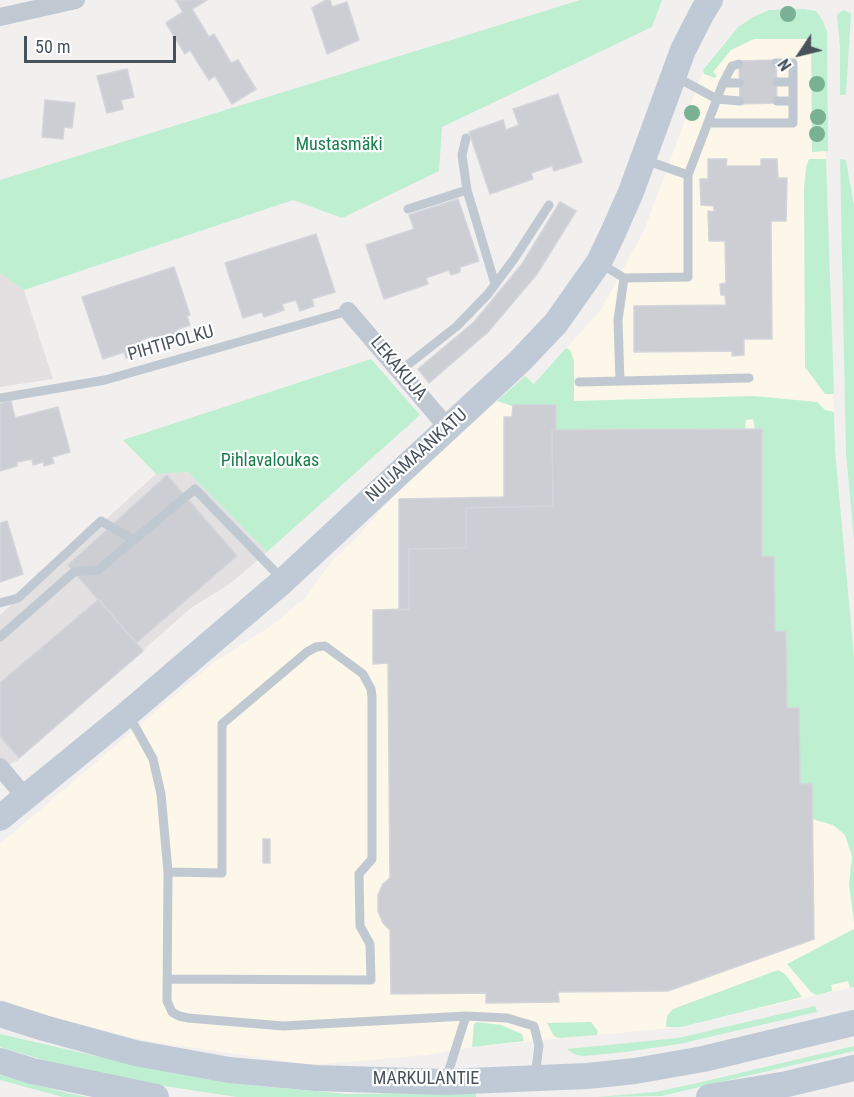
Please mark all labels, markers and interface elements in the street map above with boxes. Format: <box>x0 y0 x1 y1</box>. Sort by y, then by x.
scale bar <box>27 24 178 62</box>
north arrow <box>770 24 830 84</box>
text: 50 m <box>35 36 70 57</box>
text: N <box>774 55 795 74</box>
park label: Mustasmäki <box>295 134 383 156</box>
street label: PIHTIPOLKU <box>125 321 217 367</box>
street label: LEKAKUJA <box>365 333 431 405</box>
street label: NUIJAMAANKATU <box>362 405 472 507</box>
park label: Pihlavaloukas <box>221 450 319 472</box>
street label: MARKULANTIE <box>373 1068 479 1090</box>

